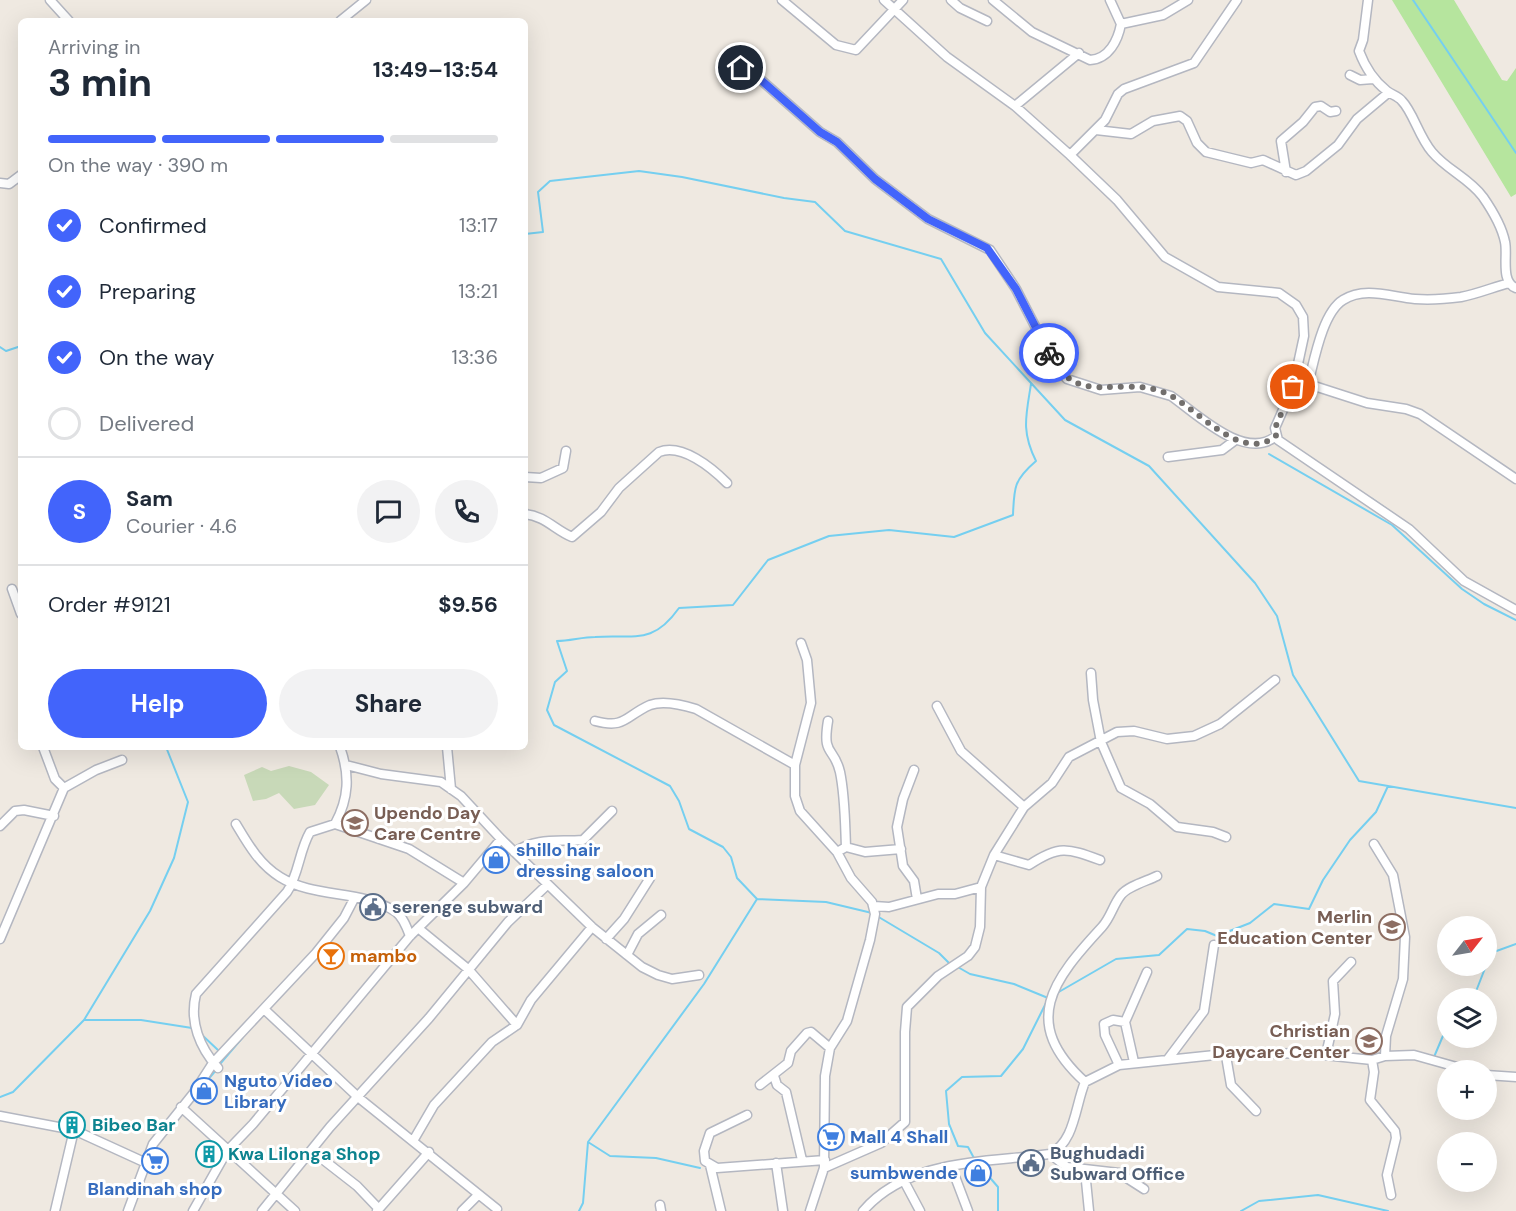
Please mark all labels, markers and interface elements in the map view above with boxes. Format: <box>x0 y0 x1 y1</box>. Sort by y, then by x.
text: Arriving in <box>48 34 140 60</box>
pin <box>715 42 766 93</box>
icon: home <box>724 51 757 84</box>
text: 13:49–13:54 <box>373 55 498 84</box>
text: 3 min <box>48 57 152 108</box>
text: On the way · 390 m <box>48 152 228 178</box>
icon: check <box>48 209 81 242</box>
text: Confirmed <box>99 211 207 240</box>
text: 13:17 <box>459 212 498 238</box>
icon: check <box>48 275 81 308</box>
text: Preparing <box>99 277 196 306</box>
text: 13:21 <box>458 278 498 304</box>
courier <box>1019 323 1079 383</box>
icon: bike <box>1033 337 1066 370</box>
icon: check <box>48 341 81 374</box>
text: On the way <box>99 343 214 372</box>
text: 13:36 <box>452 344 498 370</box>
pin <box>1267 361 1318 412</box>
icon: bag <box>1276 370 1309 403</box>
text: Delivered <box>99 409 194 438</box>
button: chat <box>357 480 420 543</box>
button: phone <box>435 480 498 543</box>
text: Sam <box>126 484 173 513</box>
text: S <box>73 497 86 526</box>
text: Courier · 4.6 <box>126 513 237 539</box>
text: Order #9121 <box>48 590 171 619</box>
text: $9.56 <box>438 590 498 619</box>
button: Help <box>48 669 267 738</box>
button: Share <box>279 669 498 738</box>
place label: Upendo Day Care Centre <box>374 801 481 846</box>
school or university icon: Upendo Day Care Centre <box>340 808 370 838</box>
place label: shillo hair dressing saloon <box>516 838 654 883</box>
shop icon: shillo hair dressing saloon <box>481 845 511 875</box>
public building icon: serenge subward <box>358 892 388 922</box>
place label: serenge subward <box>392 895 543 919</box>
place label: Merlin Education Center <box>1217 905 1372 950</box>
school or university icon: Merlin Education Center <box>1377 912 1407 942</box>
north arrow <box>1437 916 1497 976</box>
map controls <box>1437 916 1497 1192</box>
bar icon: mambo <box>316 941 346 971</box>
place label: mambo <box>350 944 417 968</box>
button: layers <box>1437 988 1497 1048</box>
place label: Christian Daycare Center <box>1212 1019 1350 1064</box>
school or university icon: Christian Daycare Center <box>1354 1026 1384 1056</box>
button: + <box>1437 1060 1497 1120</box>
place label: Nguto Video Library <box>224 1069 333 1114</box>
shop icon: Nguto Video Library <box>189 1076 219 1106</box>
building icon: Bibeo Bar <box>57 1110 87 1140</box>
place label: Bibeo Bar <box>92 1113 176 1137</box>
supermarket icon: Mall 4 Shall <box>816 1122 846 1152</box>
place label: Mall 4 Shall <box>850 1125 948 1149</box>
button: − <box>1437 1132 1497 1192</box>
building icon: Kwa Lilonga Shop <box>194 1139 224 1169</box>
place label: Bughudadi Subward Office <box>1050 1141 1185 1186</box>
place label: Kwa Lilonga Shop <box>228 1142 380 1166</box>
supermarket icon: Blandinah shop <box>140 1146 170 1176</box>
public building icon: Bughudadi Subward Office <box>1016 1148 1046 1178</box>
shop icon: sumbwende <box>963 1158 993 1188</box>
place label: sumbwende <box>850 1161 958 1185</box>
place label: Blandinah shop <box>87 1177 223 1201</box>

